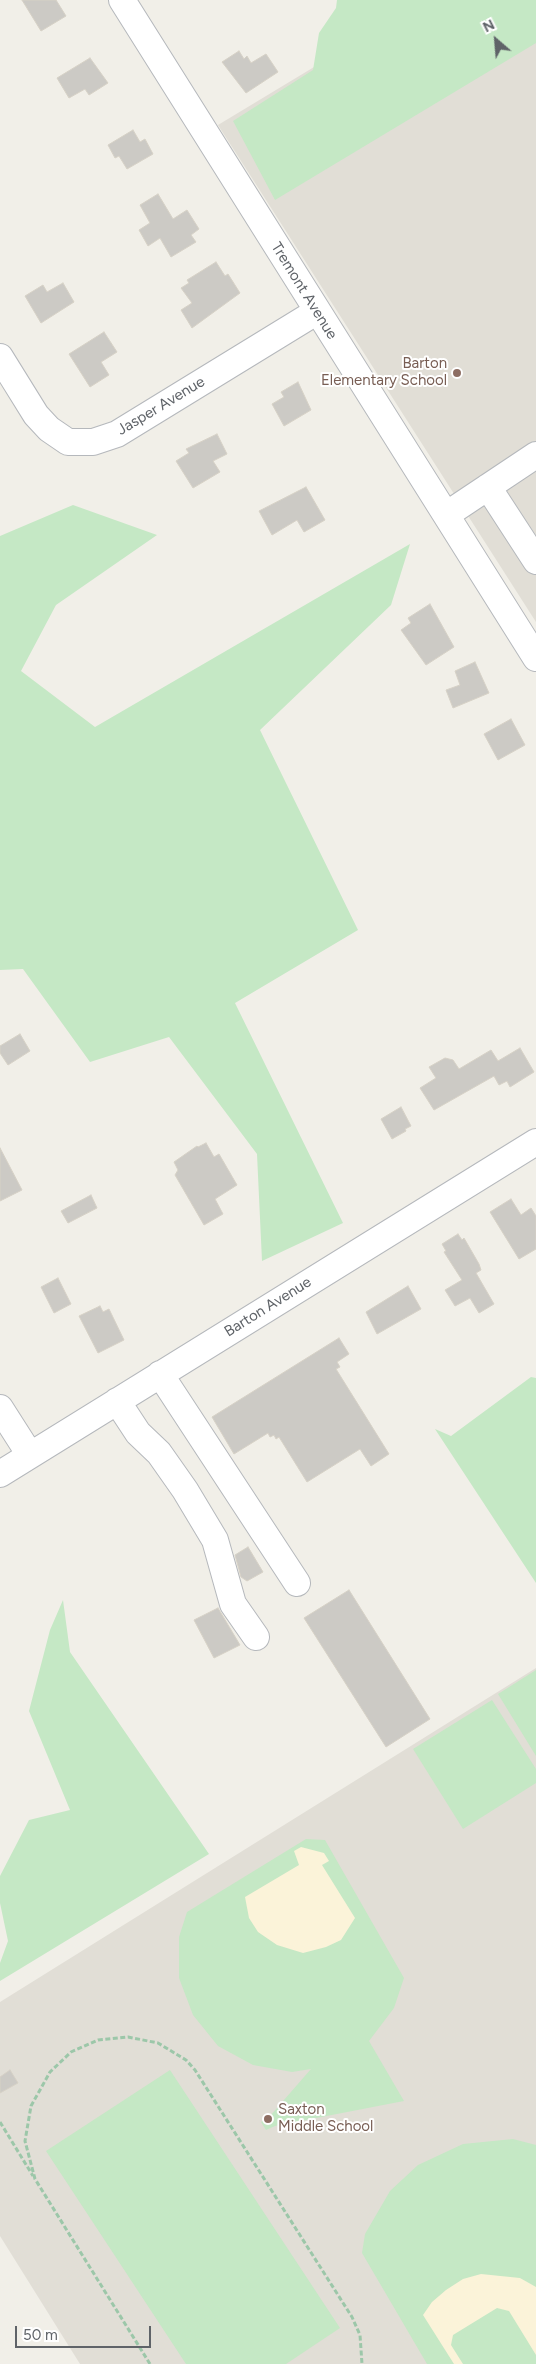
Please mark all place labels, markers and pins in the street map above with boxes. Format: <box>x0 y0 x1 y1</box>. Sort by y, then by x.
place label: Barton Elementary School <box>321 355 447 390</box>
marker: Barton Elementary School <box>451 367 463 379</box>
place label: Saxton Middle School <box>278 2101 373 2136</box>
marker: Saxton Middle School <box>262 2113 274 2125</box>

